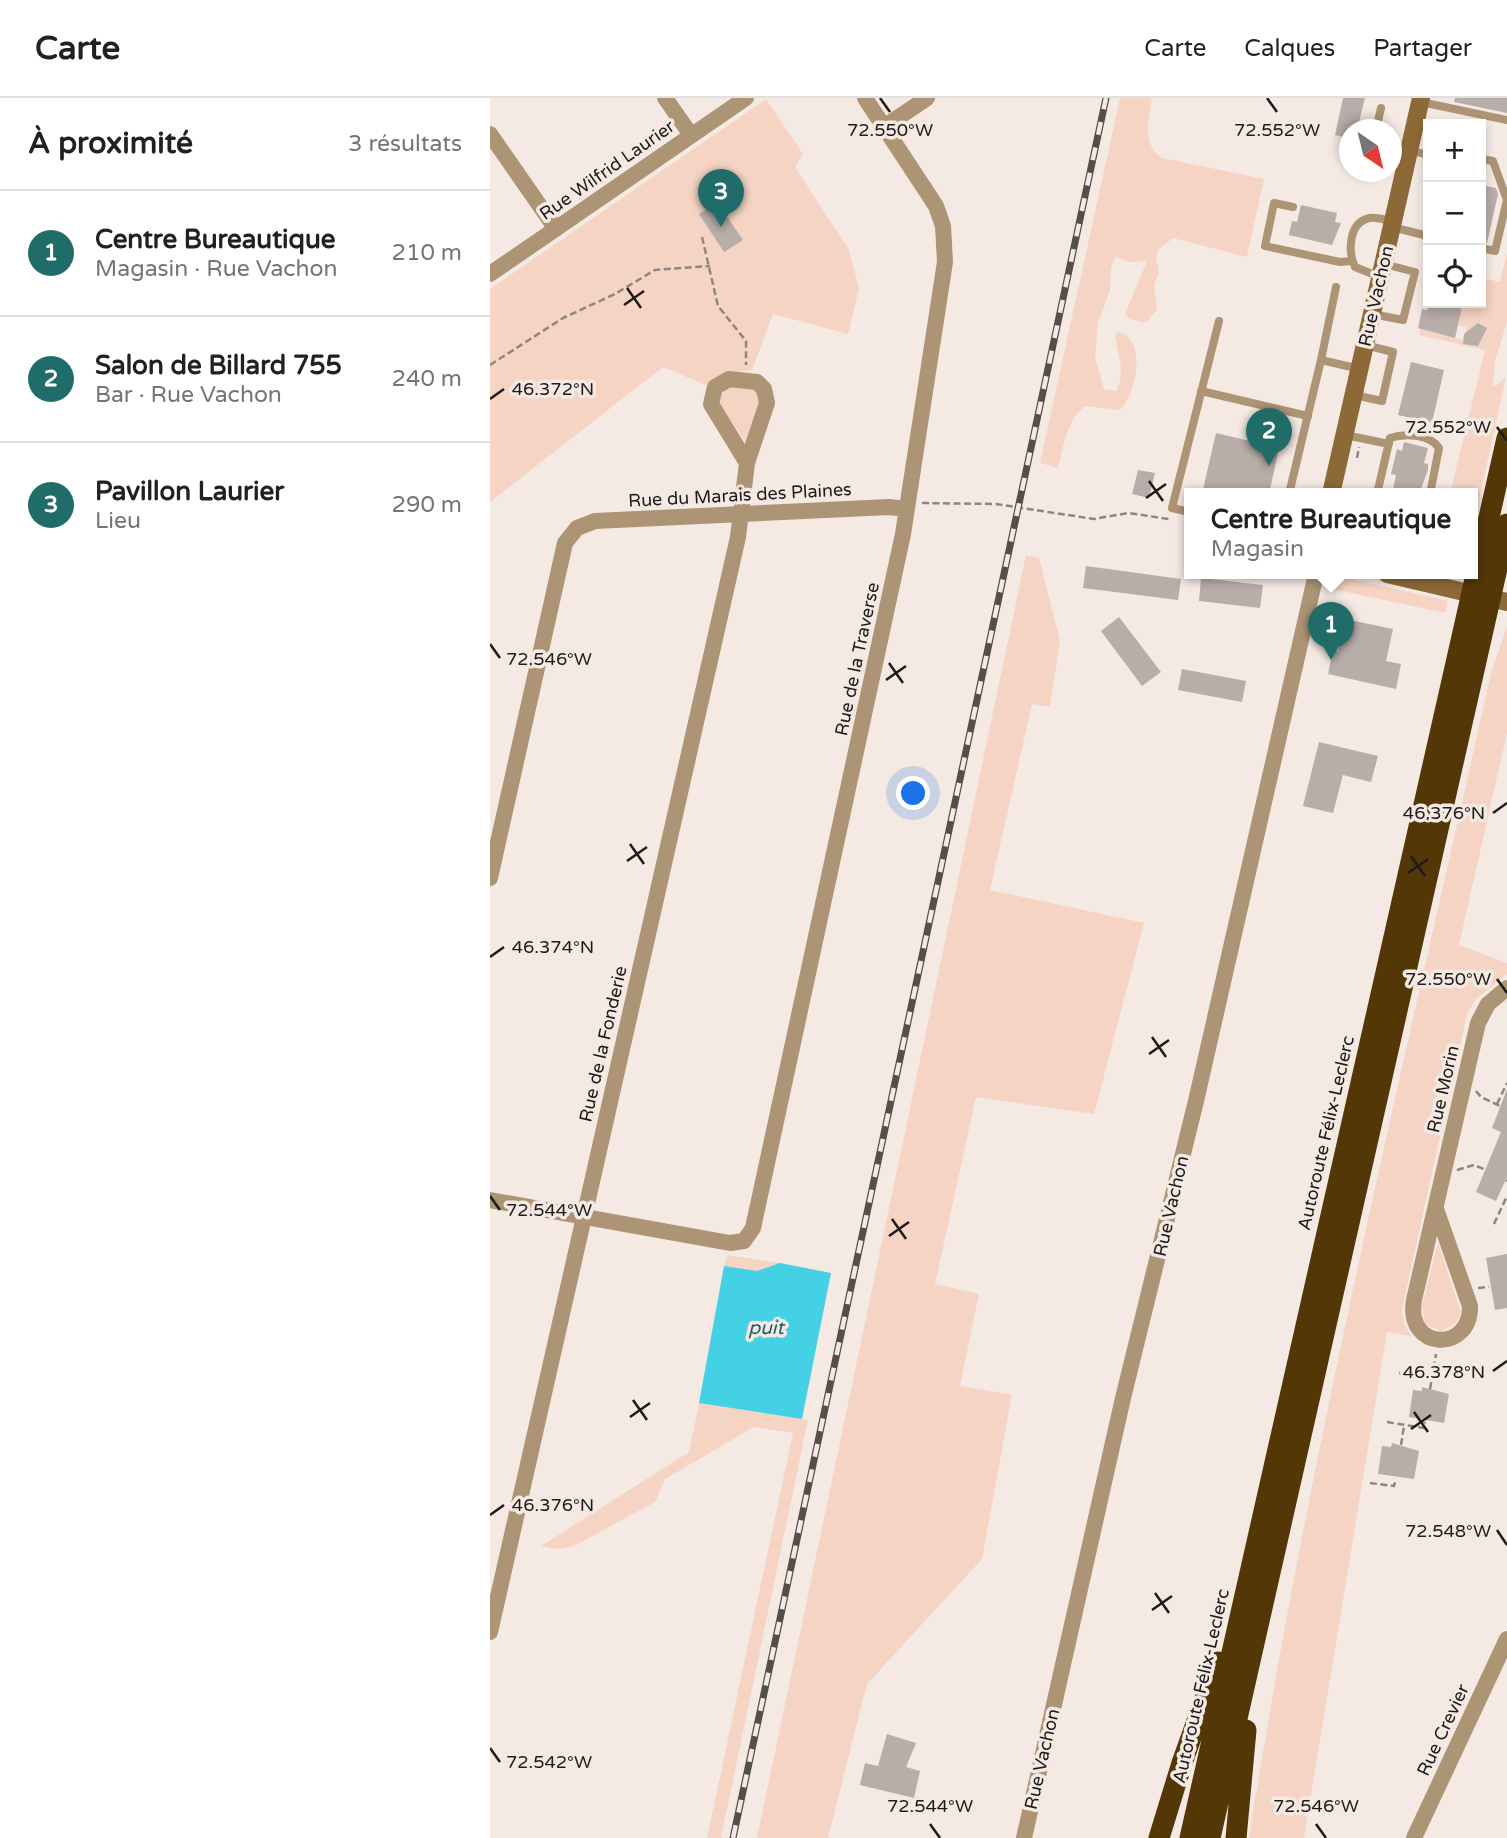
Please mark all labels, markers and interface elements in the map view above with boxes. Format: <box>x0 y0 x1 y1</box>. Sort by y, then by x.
text: Carte <box>35 29 120 68</box>
text: Carte <box>1144 34 1206 63</box>
text: Calques <box>1244 34 1335 63</box>
text: Partager <box>1373 34 1472 63</box>
street label: Rue Wilfrid Laurier <box>535 115 679 225</box>
text: 72.550°W <box>847 119 933 141</box>
text: 72.552°W <box>1234 119 1320 141</box>
north arrow <box>1339 119 1402 182</box>
map controls <box>1423 119 1486 308</box>
button: + <box>1423 119 1486 182</box>
text: À proximité <box>28 125 193 162</box>
text: 3 résultats <box>348 130 462 158</box>
pin: 3 <box>698 169 744 227</box>
button: − <box>1423 182 1486 245</box>
text: Centre Bureautique <box>95 224 336 255</box>
text: 1 <box>44 239 58 267</box>
text: 210 m <box>392 239 462 267</box>
street label: Rue Vachon <box>1354 243 1398 349</box>
button: locate <box>1423 245 1486 308</box>
text: Magasin · Rue Vachon <box>95 255 338 283</box>
text: Salon de Billard 755 <box>95 350 342 381</box>
text: 2 <box>44 365 58 393</box>
text: 240 m <box>392 365 462 393</box>
text: 46.372°N <box>512 378 594 400</box>
text: Bar · Rue Vachon <box>95 381 282 409</box>
pin: 2 <box>1246 408 1292 466</box>
text: 72.552°W <box>1405 416 1491 438</box>
text: Pavillon Laurier <box>95 476 284 507</box>
street label: Rue du Marais des Plaines <box>628 478 852 512</box>
popup <box>1184 488 1478 579</box>
text: 3 <box>44 491 58 519</box>
text: 290 m <box>392 491 462 519</box>
text: Centre Bureautique <box>1211 504 1451 535</box>
text: Lieu <box>95 507 141 535</box>
text: Magasin <box>1211 535 1304 563</box>
street label: Rue de la Traverse <box>830 580 884 738</box>
pin: 1 <box>1308 602 1354 660</box>
text: 72.546°W <box>506 648 592 670</box>
your location <box>896 776 930 810</box>
text: 46.376°N <box>1403 802 1485 824</box>
text: 46.374°N <box>512 936 594 958</box>
street label: Rue de la Fonderie <box>574 964 632 1124</box>
text: 72.550°W <box>1405 968 1491 990</box>
street label: Autoroute Félix-Leclerc <box>1293 1034 1359 1232</box>
street label: Rue Morin <box>1422 1043 1464 1135</box>
street label: Rue Vachon <box>1149 1153 1193 1259</box>
text: 72.544°W <box>506 1199 592 1221</box>
water label: puit <box>748 1317 787 1339</box>
text: 46.378°N <box>1403 1361 1485 1383</box>
text: 46.376°N <box>512 1494 594 1516</box>
text: 72.548°W <box>1405 1520 1491 1542</box>
street label: Autoroute Félix-Leclerc <box>1168 1587 1234 1785</box>
street label: Rue Crevier <box>1412 1680 1474 1779</box>
street label: Rue Vachon <box>1020 1706 1064 1812</box>
text: 72.542°W <box>506 1751 592 1773</box>
text: 72.544°W <box>887 1795 973 1817</box>
text: 72.546°W <box>1273 1795 1359 1817</box>

